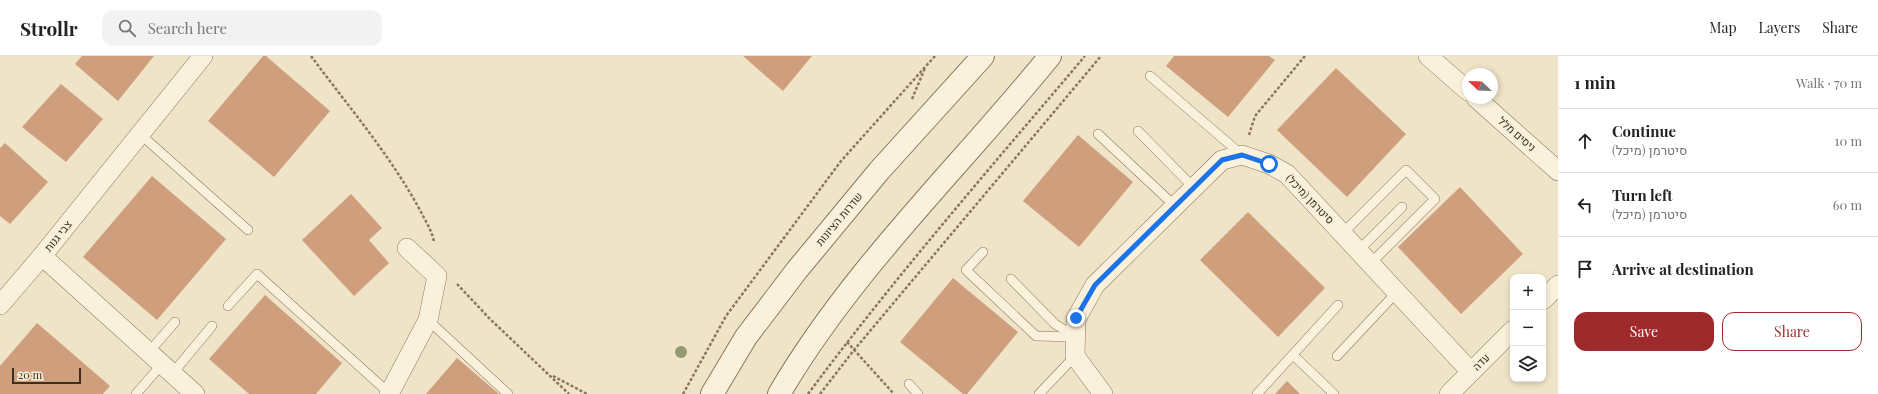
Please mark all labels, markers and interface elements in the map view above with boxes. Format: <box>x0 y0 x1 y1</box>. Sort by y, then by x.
search box <box>102 10 382 46</box>
text: Strollr <box>20 15 78 41</box>
icon: search <box>116 17 138 39</box>
text: Search here <box>148 18 227 38</box>
text: Map <box>1709 18 1737 37</box>
text: Layers <box>1759 18 1800 37</box>
text: Share <box>1822 18 1858 37</box>
north arrow <box>1462 68 1498 104</box>
text: 1 min <box>1574 71 1616 93</box>
text: Walk · 70 m <box>1796 74 1862 91</box>
street label: ניסים מלל <box>1495 113 1539 154</box>
text: Continue <box>1612 121 1676 141</box>
icon: ahead <box>1574 130 1596 152</box>
text: 10 m <box>1835 132 1862 149</box>
text: סיטרמן (מיכל) <box>1612 141 1687 158</box>
route start <box>1260 155 1278 173</box>
street label: סיטרמן (מיכל) <box>1283 171 1338 227</box>
text: Turn left <box>1612 185 1673 205</box>
street label: שדרות הציונות <box>812 189 866 249</box>
icon: left <box>1574 194 1596 216</box>
text: 60 m <box>1833 196 1862 213</box>
text: סיטרמן (מיכל) <box>1612 205 1687 222</box>
street label: צבי גנות <box>40 217 75 254</box>
icon: arrive <box>1574 258 1596 280</box>
text: Arrive at destination <box>1612 259 1754 279</box>
map controls <box>1510 274 1546 382</box>
button: + <box>1510 274 1546 310</box>
route end <box>1067 309 1085 327</box>
button: − <box>1510 310 1546 346</box>
button: Save <box>1574 312 1714 351</box>
button: Share <box>1722 312 1862 351</box>
button: layers <box>1510 346 1546 382</box>
street label: עדה <box>1469 350 1493 374</box>
scale bar <box>12 366 81 385</box>
text: 20 m <box>18 367 42 382</box>

